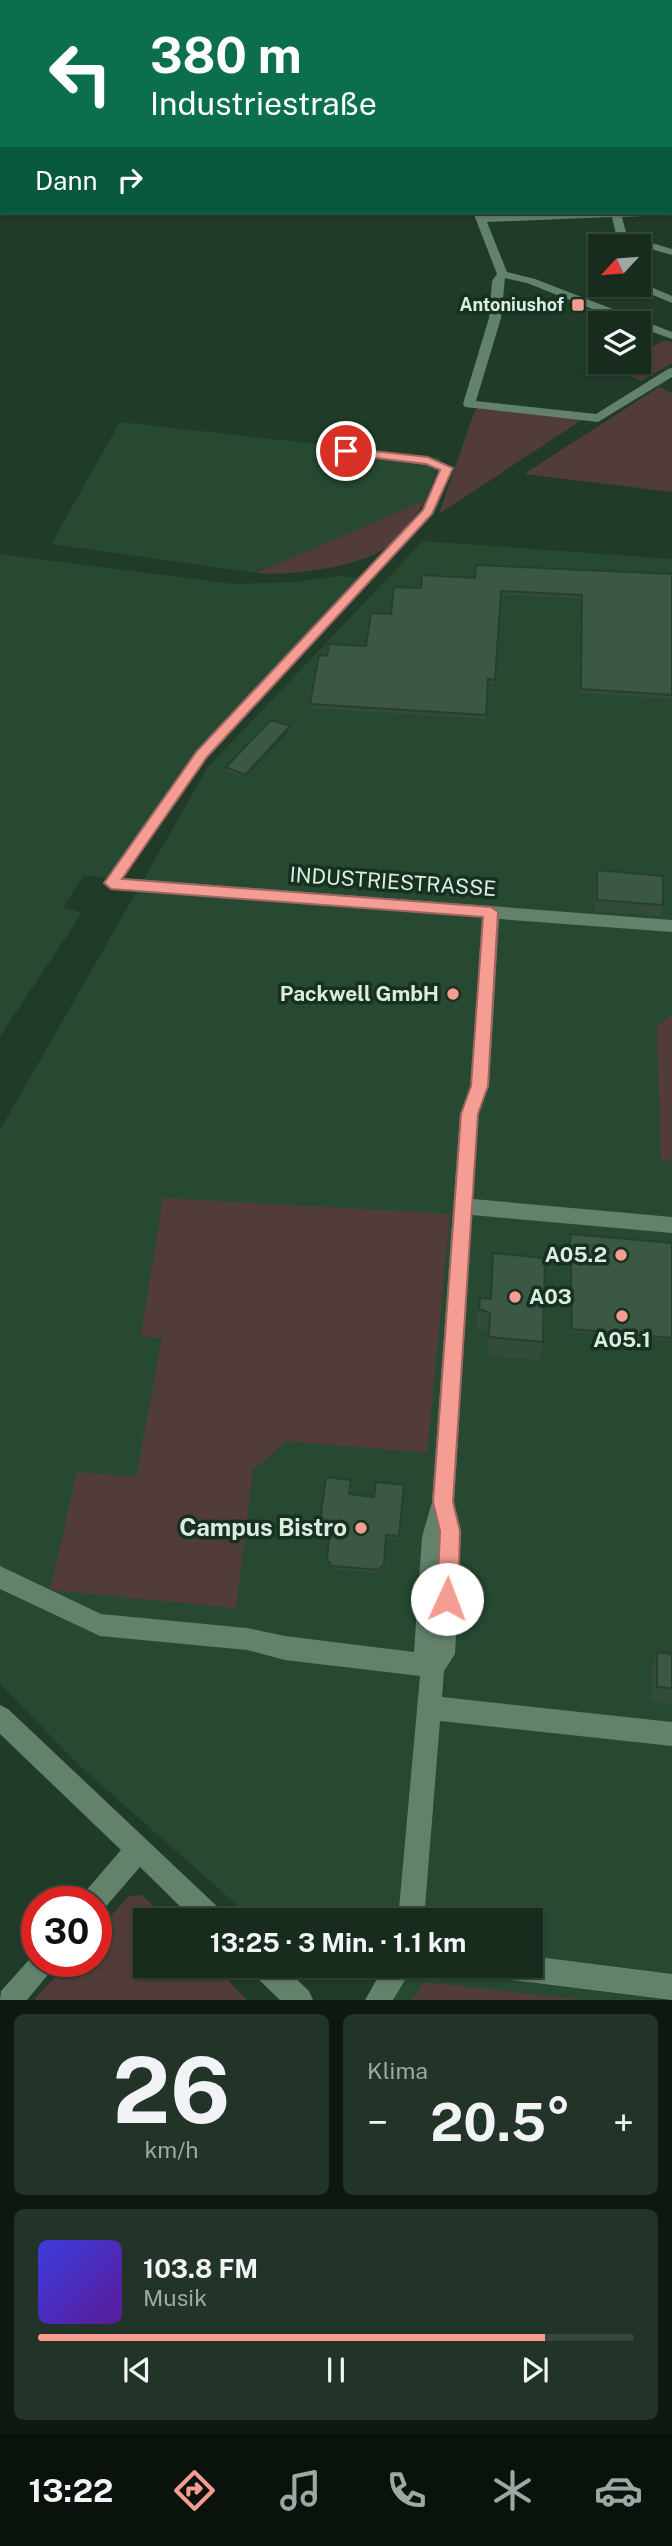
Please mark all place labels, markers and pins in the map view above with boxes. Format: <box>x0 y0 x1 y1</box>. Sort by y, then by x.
place label: Antoniushof <box>459 294 564 315</box>
marker: Antoniushof <box>570 297 586 313</box>
pin <box>316 421 376 481</box>
place label: Packwell GmbH <box>280 981 439 1006</box>
marker: Packwell GmbH <box>445 986 461 1002</box>
place label: A05.2 <box>545 1242 607 1267</box>
marker: A05.2 <box>613 1247 629 1263</box>
place label: A03 <box>529 1284 572 1309</box>
marker: A03 <box>507 1289 523 1305</box>
marker: A05.1 <box>614 1308 630 1324</box>
place label: A05.1 <box>593 1327 651 1352</box>
place label: Campus Bistro <box>179 1513 347 1541</box>
marker: Campus Bistro <box>353 1520 369 1536</box>

